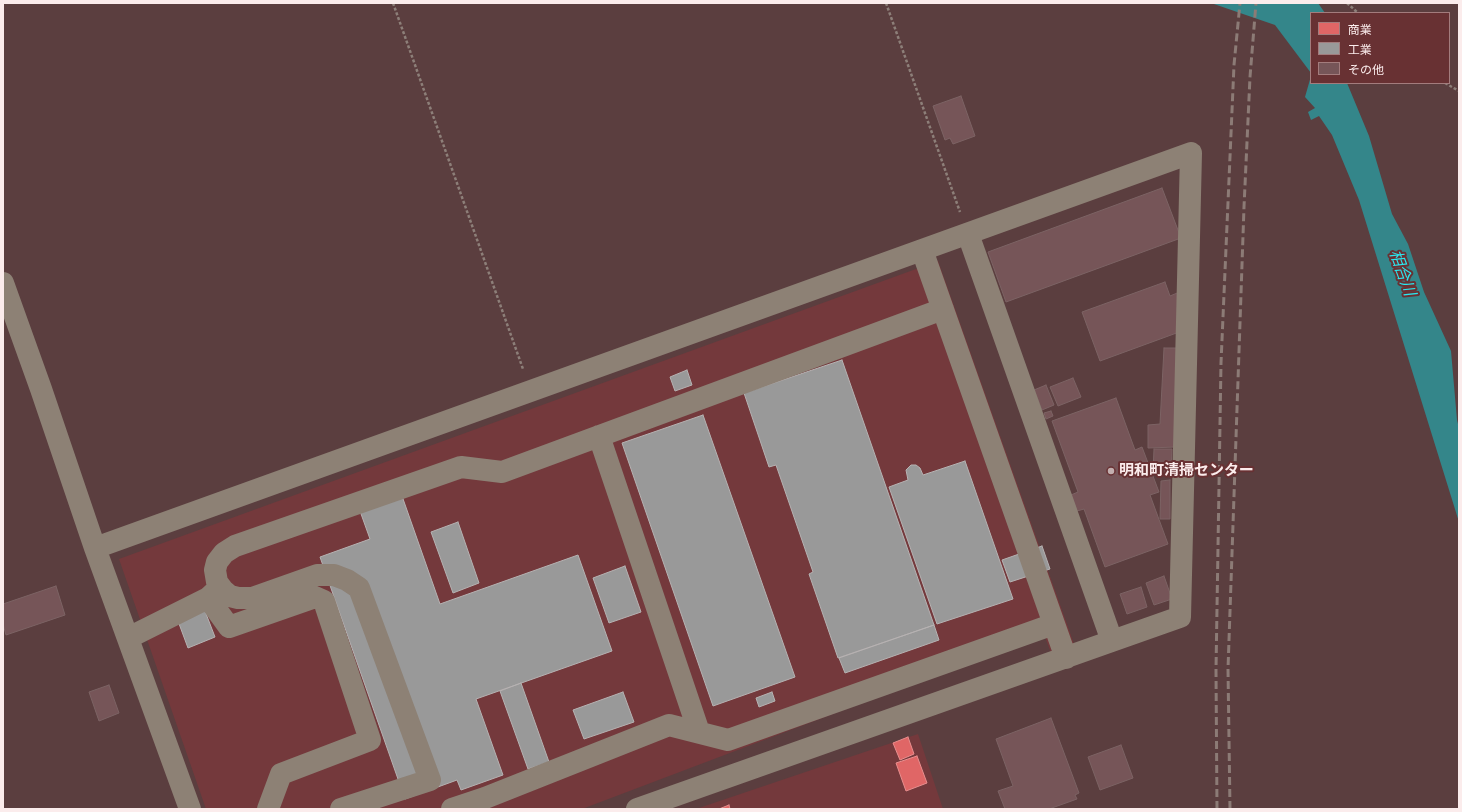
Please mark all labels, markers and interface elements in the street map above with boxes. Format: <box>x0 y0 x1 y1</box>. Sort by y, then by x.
legend <box>1310 12 1450 84</box>
text: 商業 <box>1348 23 1372 37</box>
text: 工業 <box>1348 43 1372 57</box>
text: その他 <box>1348 63 1384 77</box>
water label: 相合川 <box>1385 247 1419 299</box>
place label: 明和町清掃センター <box>1119 462 1254 480</box>
marker: 明和町清掃センター <box>1106 466 1116 476</box>

